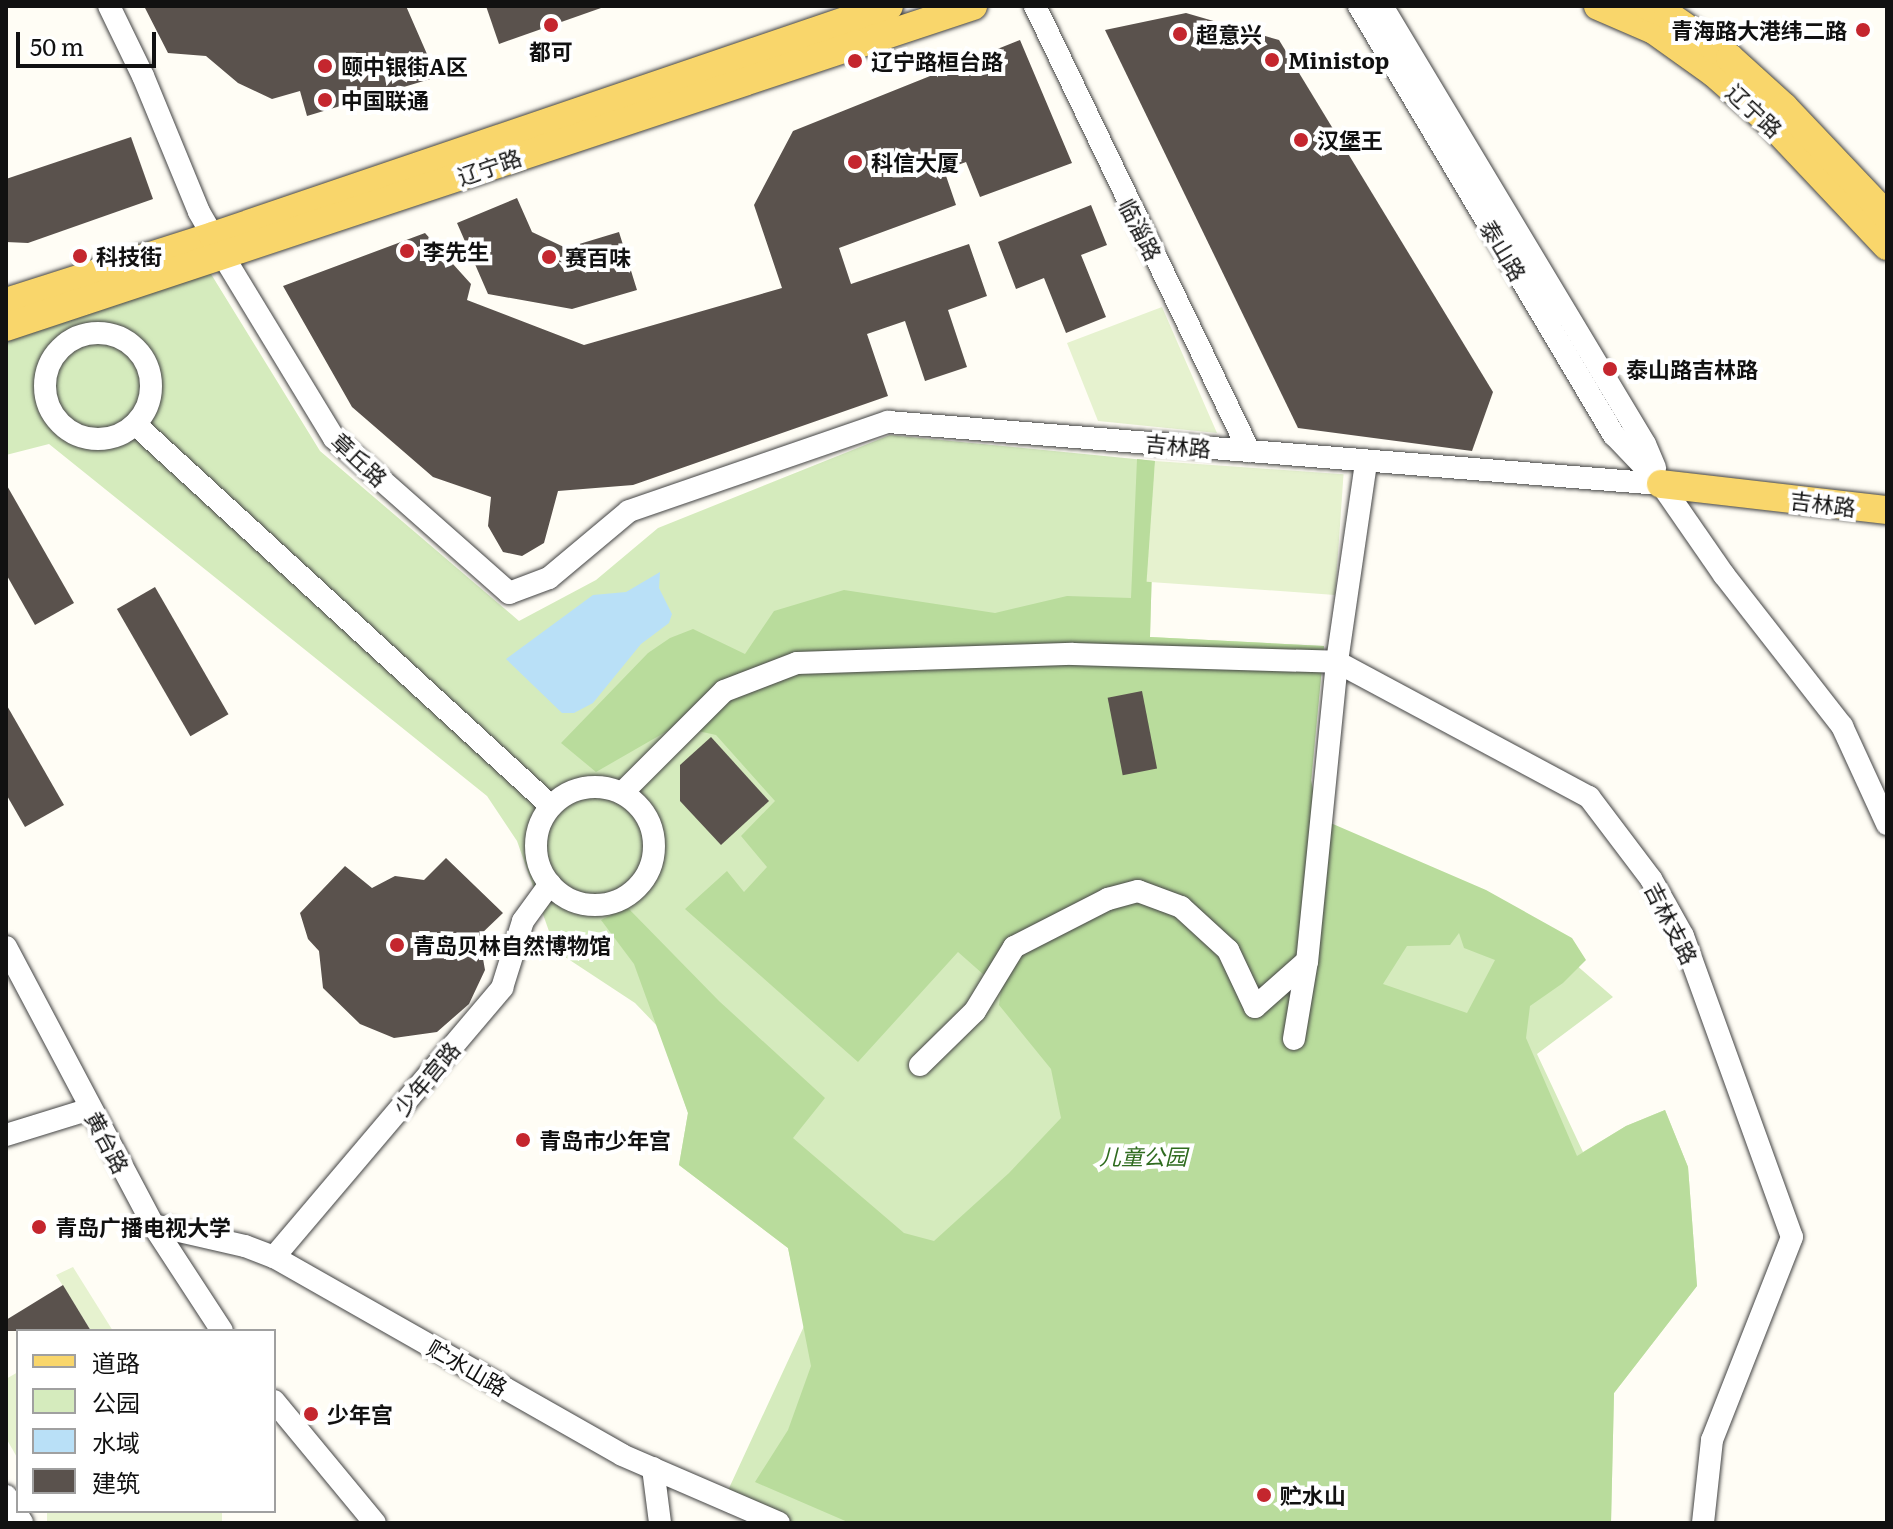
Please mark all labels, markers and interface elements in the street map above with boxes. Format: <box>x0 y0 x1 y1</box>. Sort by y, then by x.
scale bar <box>20 16 160 66</box>
marker: 都可 <box>542 16 560 34</box>
place label: 青海路大港纬二路 <box>1671 17 1847 43</box>
place label: 超意兴 <box>1196 21 1262 47</box>
marker: 青海路大港纬二路 <box>1854 21 1872 39</box>
marker: 超意兴 <box>1171 25 1189 43</box>
text: 50 m <box>30 28 84 63</box>
place label: 都可 <box>529 38 573 64</box>
place label: Ministop <box>1288 47 1389 73</box>
place label: 辽宁路桓台路 <box>871 48 1003 74</box>
marker: Ministop <box>1263 51 1281 69</box>
marker: 辽宁路桓台路 <box>846 52 864 70</box>
place label: 颐中银街A区 <box>341 53 468 79</box>
marker: 颐中银街A区 <box>316 57 334 75</box>
street label: 辽宁路 <box>1722 78 1788 142</box>
place label: 中国联通 <box>341 87 429 113</box>
marker: 中国联通 <box>316 91 334 109</box>
place label: 汉堡王 <box>1317 127 1383 153</box>
marker: 汉堡王 <box>1292 131 1310 149</box>
street label: 辽宁路 <box>454 143 524 189</box>
place label: 科信大厦 <box>871 149 959 175</box>
marker: 科信大厦 <box>846 153 864 171</box>
street label: 临淄路 <box>1114 194 1168 264</box>
street label: 泰山路 <box>1476 215 1532 285</box>
place label: 李先生 <box>423 238 489 264</box>
marker: 李先生 <box>398 242 416 260</box>
place label: 科技街 <box>96 243 162 269</box>
place label: 赛百味 <box>565 244 631 270</box>
marker: 科技街 <box>71 247 89 265</box>
marker: 赛百味 <box>540 248 558 266</box>
place label: 泰山路吉林路 <box>1626 356 1758 382</box>
marker: 泰山路吉林路 <box>1601 360 1619 378</box>
street label: 章丘路 <box>327 427 393 491</box>
street label: 吉林路 <box>1144 429 1212 461</box>
street label: 吉林路 <box>1789 486 1857 520</box>
street label: 吉林支路 <box>1640 878 1704 968</box>
place label: 青岛贝林自然博物馆 <box>413 932 611 958</box>
marker: 青岛贝林自然博物馆 <box>388 936 406 954</box>
street label: 少年宫路 <box>388 1036 464 1120</box>
street label: 黄台路 <box>81 1107 135 1177</box>
place label: 青岛市少年宫 <box>539 1127 671 1153</box>
marker: 青岛市少年宫 <box>514 1131 532 1149</box>
park label: 儿童公园 <box>1099 1143 1187 1169</box>
place label: 青岛广播电视大学 <box>55 1214 231 1240</box>
marker: 青岛广播电视大学 <box>30 1218 48 1236</box>
legend <box>16 1329 276 1513</box>
street label: 贮水山路 <box>423 1334 513 1400</box>
text: 道路 <box>92 1344 140 1379</box>
text: 公园 <box>92 1384 140 1419</box>
place label: 少年宫 <box>327 1401 393 1427</box>
marker: 少年宫 <box>302 1405 320 1423</box>
text: 水域 <box>92 1424 140 1459</box>
text: 建筑 <box>92 1464 140 1499</box>
place label: 贮水山 <box>1280 1482 1346 1508</box>
marker: 贮水山 <box>1255 1486 1273 1504</box>

